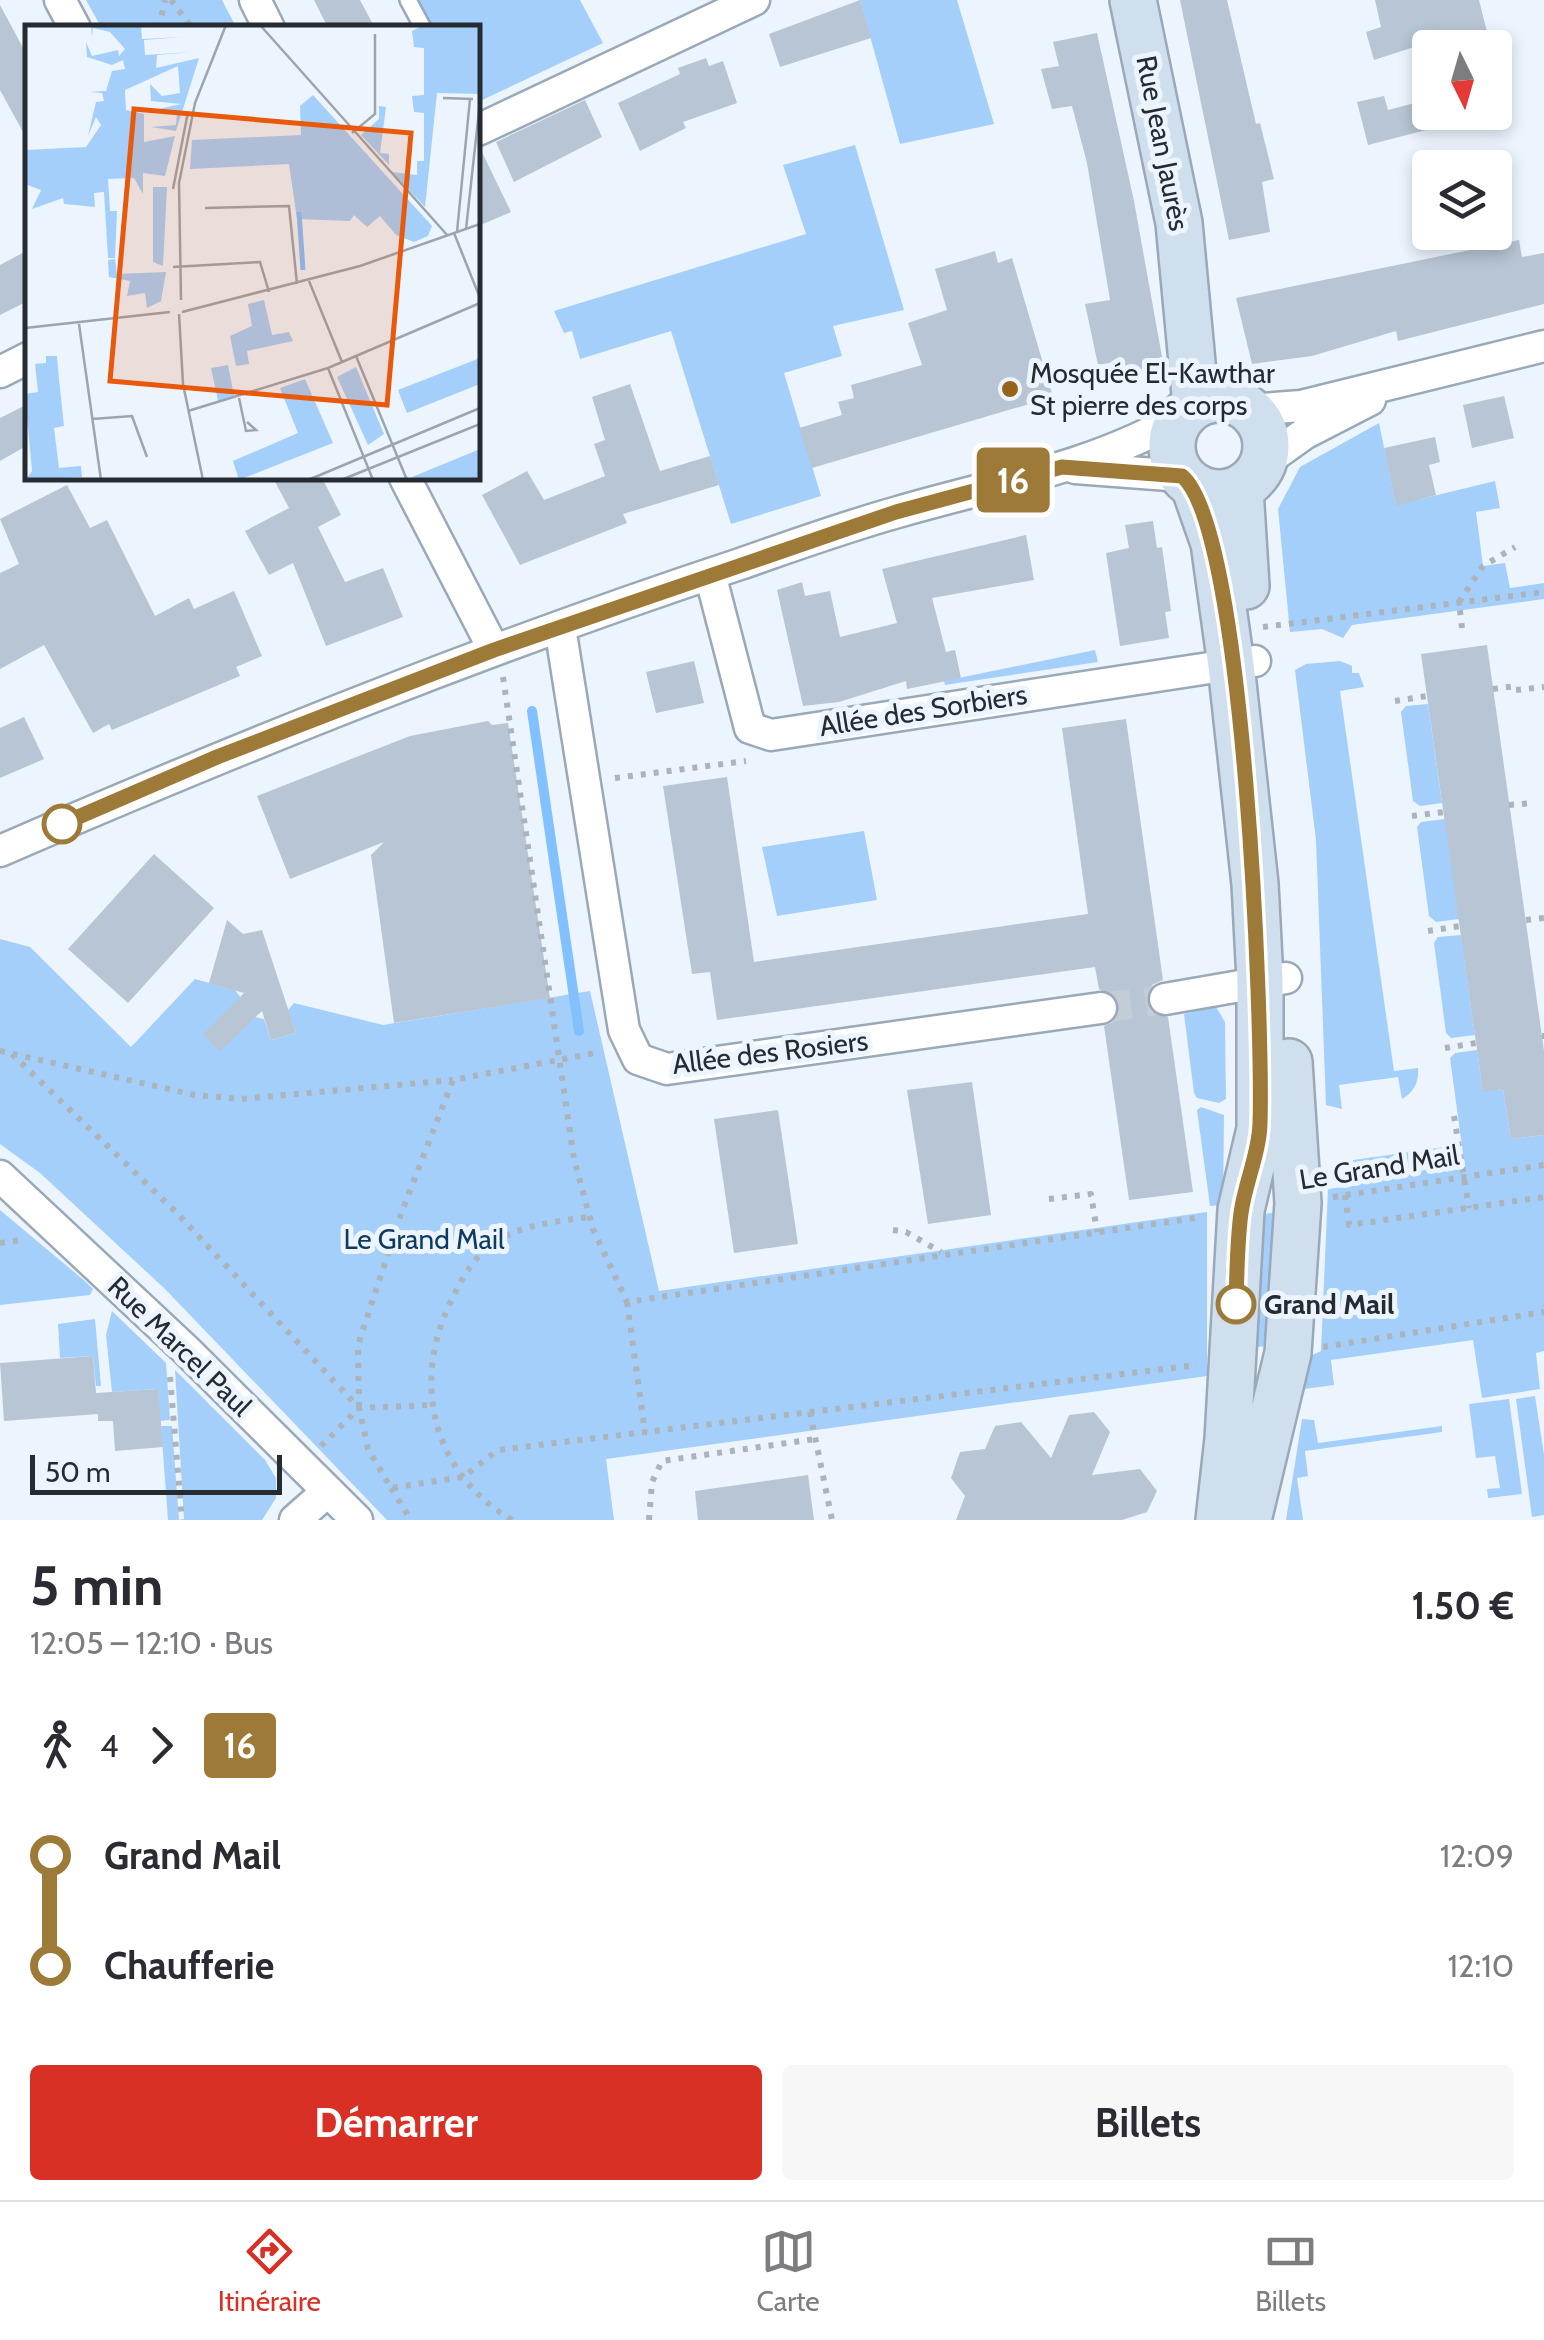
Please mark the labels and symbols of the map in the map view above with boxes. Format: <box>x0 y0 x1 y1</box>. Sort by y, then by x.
inset map <box>25 25 480 480</box>
north arrow <box>1412 30 1512 130</box>
street label: Rue Jean Jaurès <box>1129 53 1197 233</box>
place label: Mosquée El-Kawthar St pierre des corps <box>1030 356 1275 422</box>
marker: Mosquée El-Kawthar St pierre des corps <box>999 378 1021 400</box>
line badge: 16 <box>968 448 1058 512</box>
street label: Allée des Sorbiers <box>817 677 1029 743</box>
unlabelled marker <box>43 805 81 843</box>
street label: Allée des Rosiers <box>670 1023 870 1081</box>
street label: Le Grand Mail <box>1297 1138 1462 1196</box>
park label: Le Grand Mail <box>343 1222 505 1256</box>
street label: Rue Marcel Paul <box>101 1269 259 1423</box>
marker: Grand Mail <box>1217 1285 1255 1323</box>
place label: Grand Mail <box>1264 1287 1394 1321</box>
scale bar <box>30 1450 282 1494</box>

